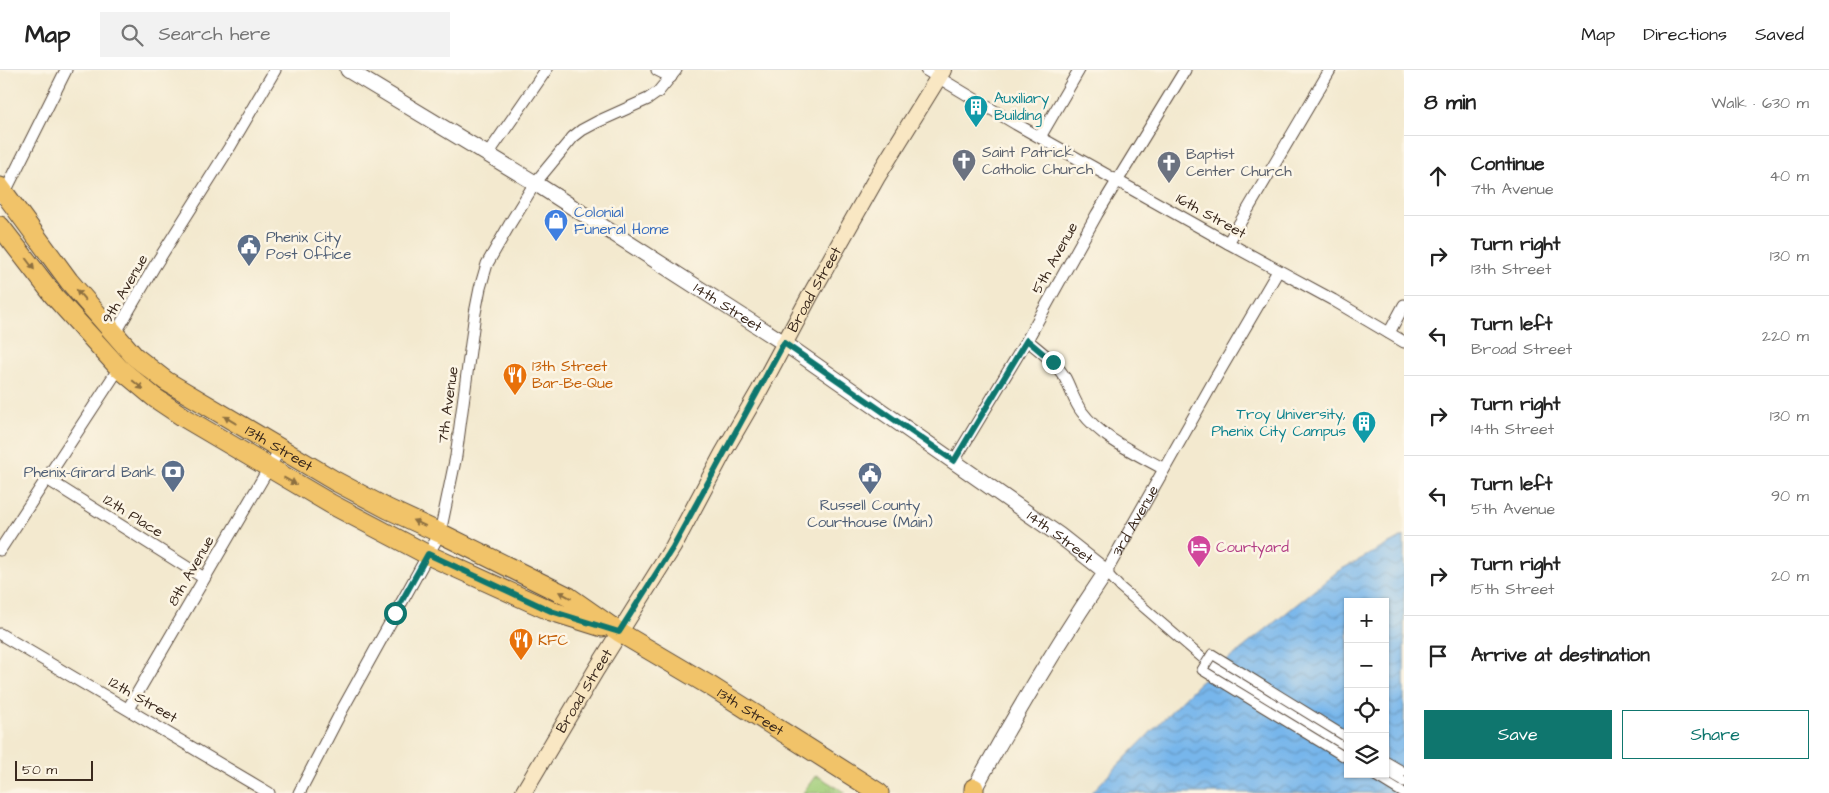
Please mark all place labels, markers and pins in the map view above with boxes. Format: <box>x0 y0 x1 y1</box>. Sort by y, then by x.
place label: Auxiliary Building <box>994 88 1049 127</box>
building icon: Auxiliary Building <box>963 94 989 128</box>
place label: Saint Patrick Catholic Church <box>982 142 1094 180</box>
place label: Baptist Center Church <box>1186 144 1292 182</box>
church icon: Saint Patrick Catholic Church <box>951 148 977 182</box>
church icon: Baptist Center Church <box>1156 150 1182 184</box>
place label: Colonial Funeral Home <box>574 202 669 240</box>
shop icon: Colonial Funeral Home <box>543 208 569 242</box>
place label: Phenix City Post Office <box>266 227 351 265</box>
public building icon: Phenix City Post Office <box>236 233 262 267</box>
place label: 13th Street Bar-Be-Que <box>532 356 613 394</box>
restaurant icon: 13th Street Bar-Be-Que <box>502 362 528 396</box>
place label: Troy University, Phenix City Campus <box>1211 404 1346 443</box>
building icon: Troy University, Phenix City Campus <box>1351 410 1377 444</box>
bank icon: Phenix-Girard Bank <box>160 459 186 493</box>
public building icon: Russell County Courthouse (Main) <box>857 461 883 495</box>
place label: Phenix-Girard Bank <box>24 462 156 483</box>
place label: Russell County Courthouse (Main) <box>807 495 933 533</box>
hotel icon: Courtyard <box>1186 534 1212 568</box>
place label: Courtyard <box>1216 537 1289 559</box>
restaurant icon: KFC <box>508 627 534 661</box>
place label: KFC <box>538 630 568 651</box>

